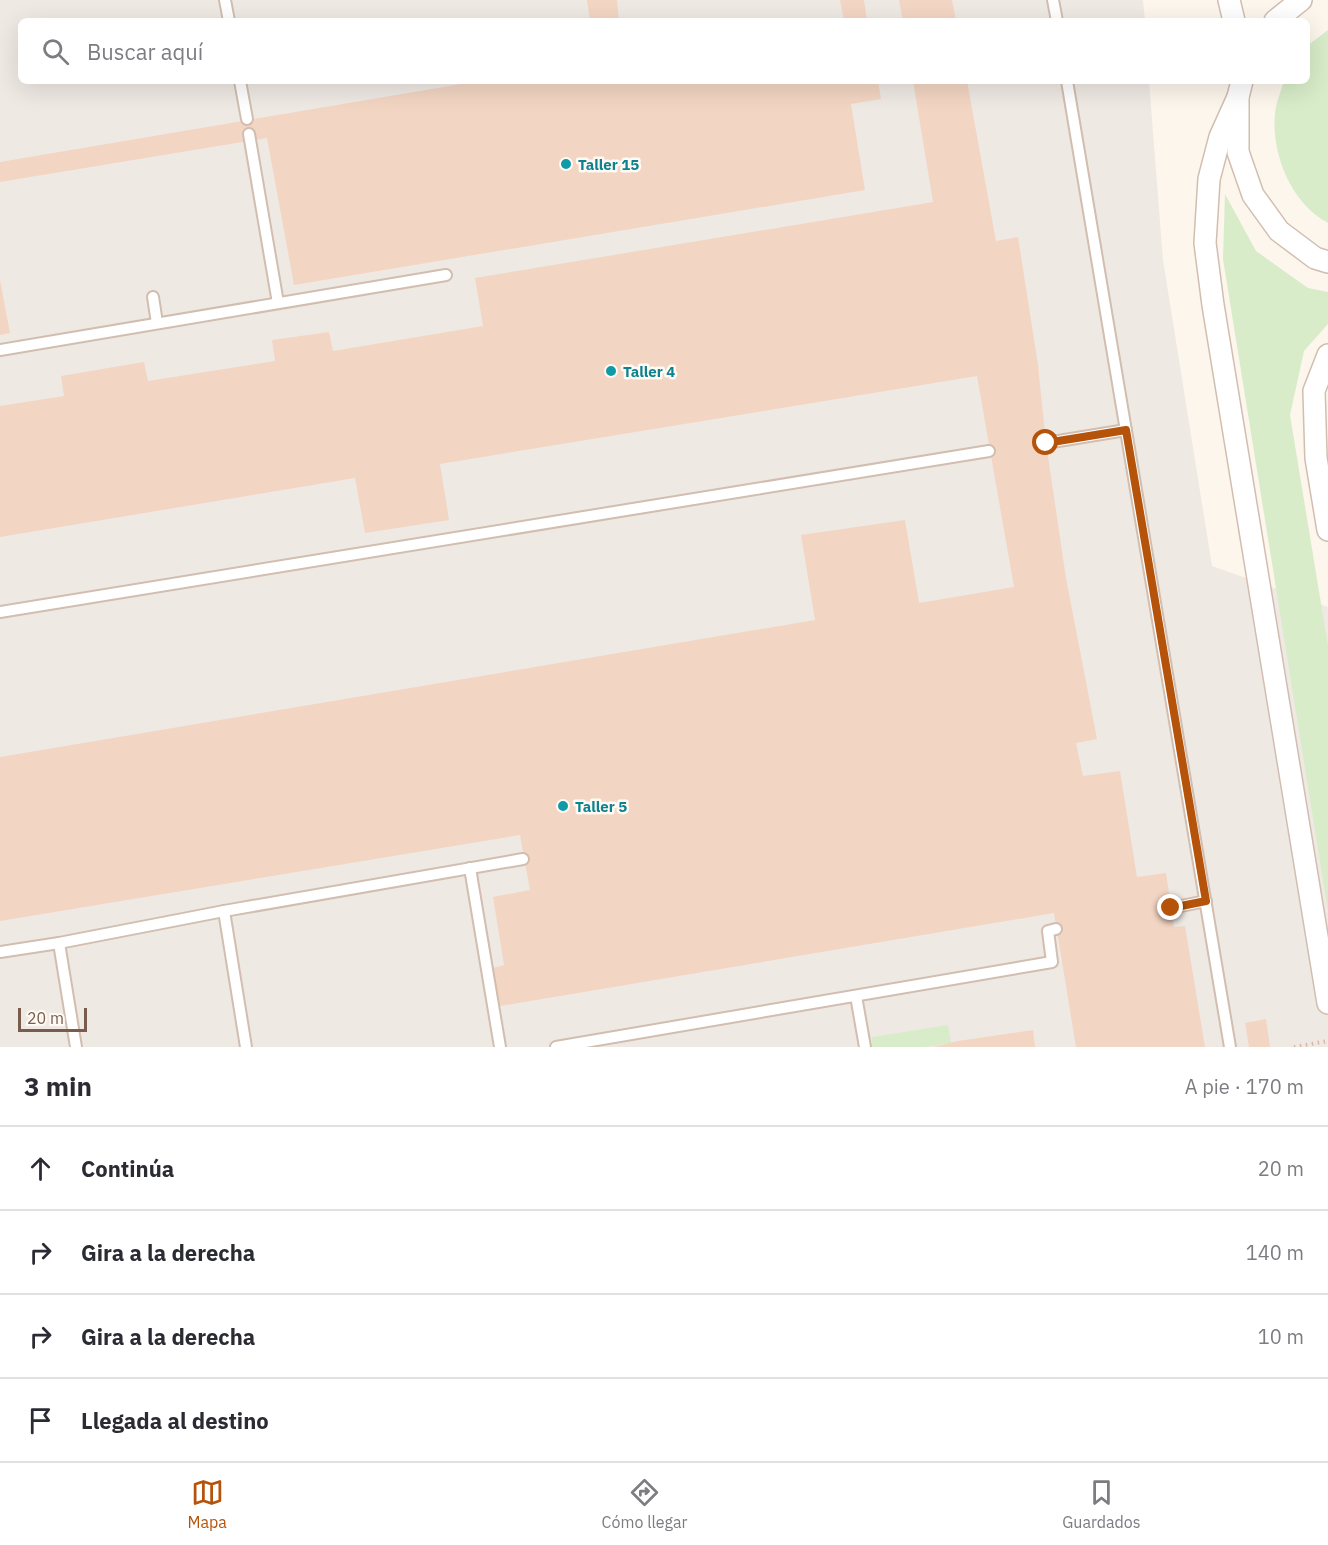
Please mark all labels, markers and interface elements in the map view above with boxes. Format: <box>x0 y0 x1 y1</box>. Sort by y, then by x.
search box <box>18 18 1310 84</box>
icon: search <box>39 35 72 68</box>
text: Buscar aquí <box>87 37 203 66</box>
place label: Taller 15 <box>578 155 639 174</box>
marker: Taller 15 <box>559 157 573 171</box>
place label: Taller 4 <box>623 362 675 381</box>
marker: Taller 4 <box>604 364 618 378</box>
route start <box>1032 429 1058 455</box>
place label: Taller 5 <box>575 797 627 816</box>
marker: Taller 5 <box>556 799 570 813</box>
route end <box>1157 894 1183 920</box>
scale bar <box>18 1005 87 1032</box>
text: 20 m <box>27 1008 64 1028</box>
text: 3 min <box>24 1069 92 1103</box>
text: A pie · 170 m <box>1185 1073 1304 1100</box>
icon: ahead <box>24 1152 57 1185</box>
text: Continúa <box>81 1154 174 1183</box>
text: 20 m <box>1258 1155 1304 1182</box>
icon: right <box>24 1236 57 1269</box>
text: Gira a la derecha <box>81 1238 255 1267</box>
text: 140 m <box>1246 1239 1304 1266</box>
icon: right <box>24 1320 57 1353</box>
text: Gira a la derecha <box>81 1322 255 1351</box>
text: 10 m <box>1258 1323 1304 1350</box>
icon: arrive <box>24 1404 57 1437</box>
text: Llegada al destino <box>81 1406 269 1435</box>
tab: Mapa <box>187 1476 227 1532</box>
tab: Cómo llegar <box>602 1476 687 1532</box>
tab: Guardados <box>1062 1476 1141 1532</box>

